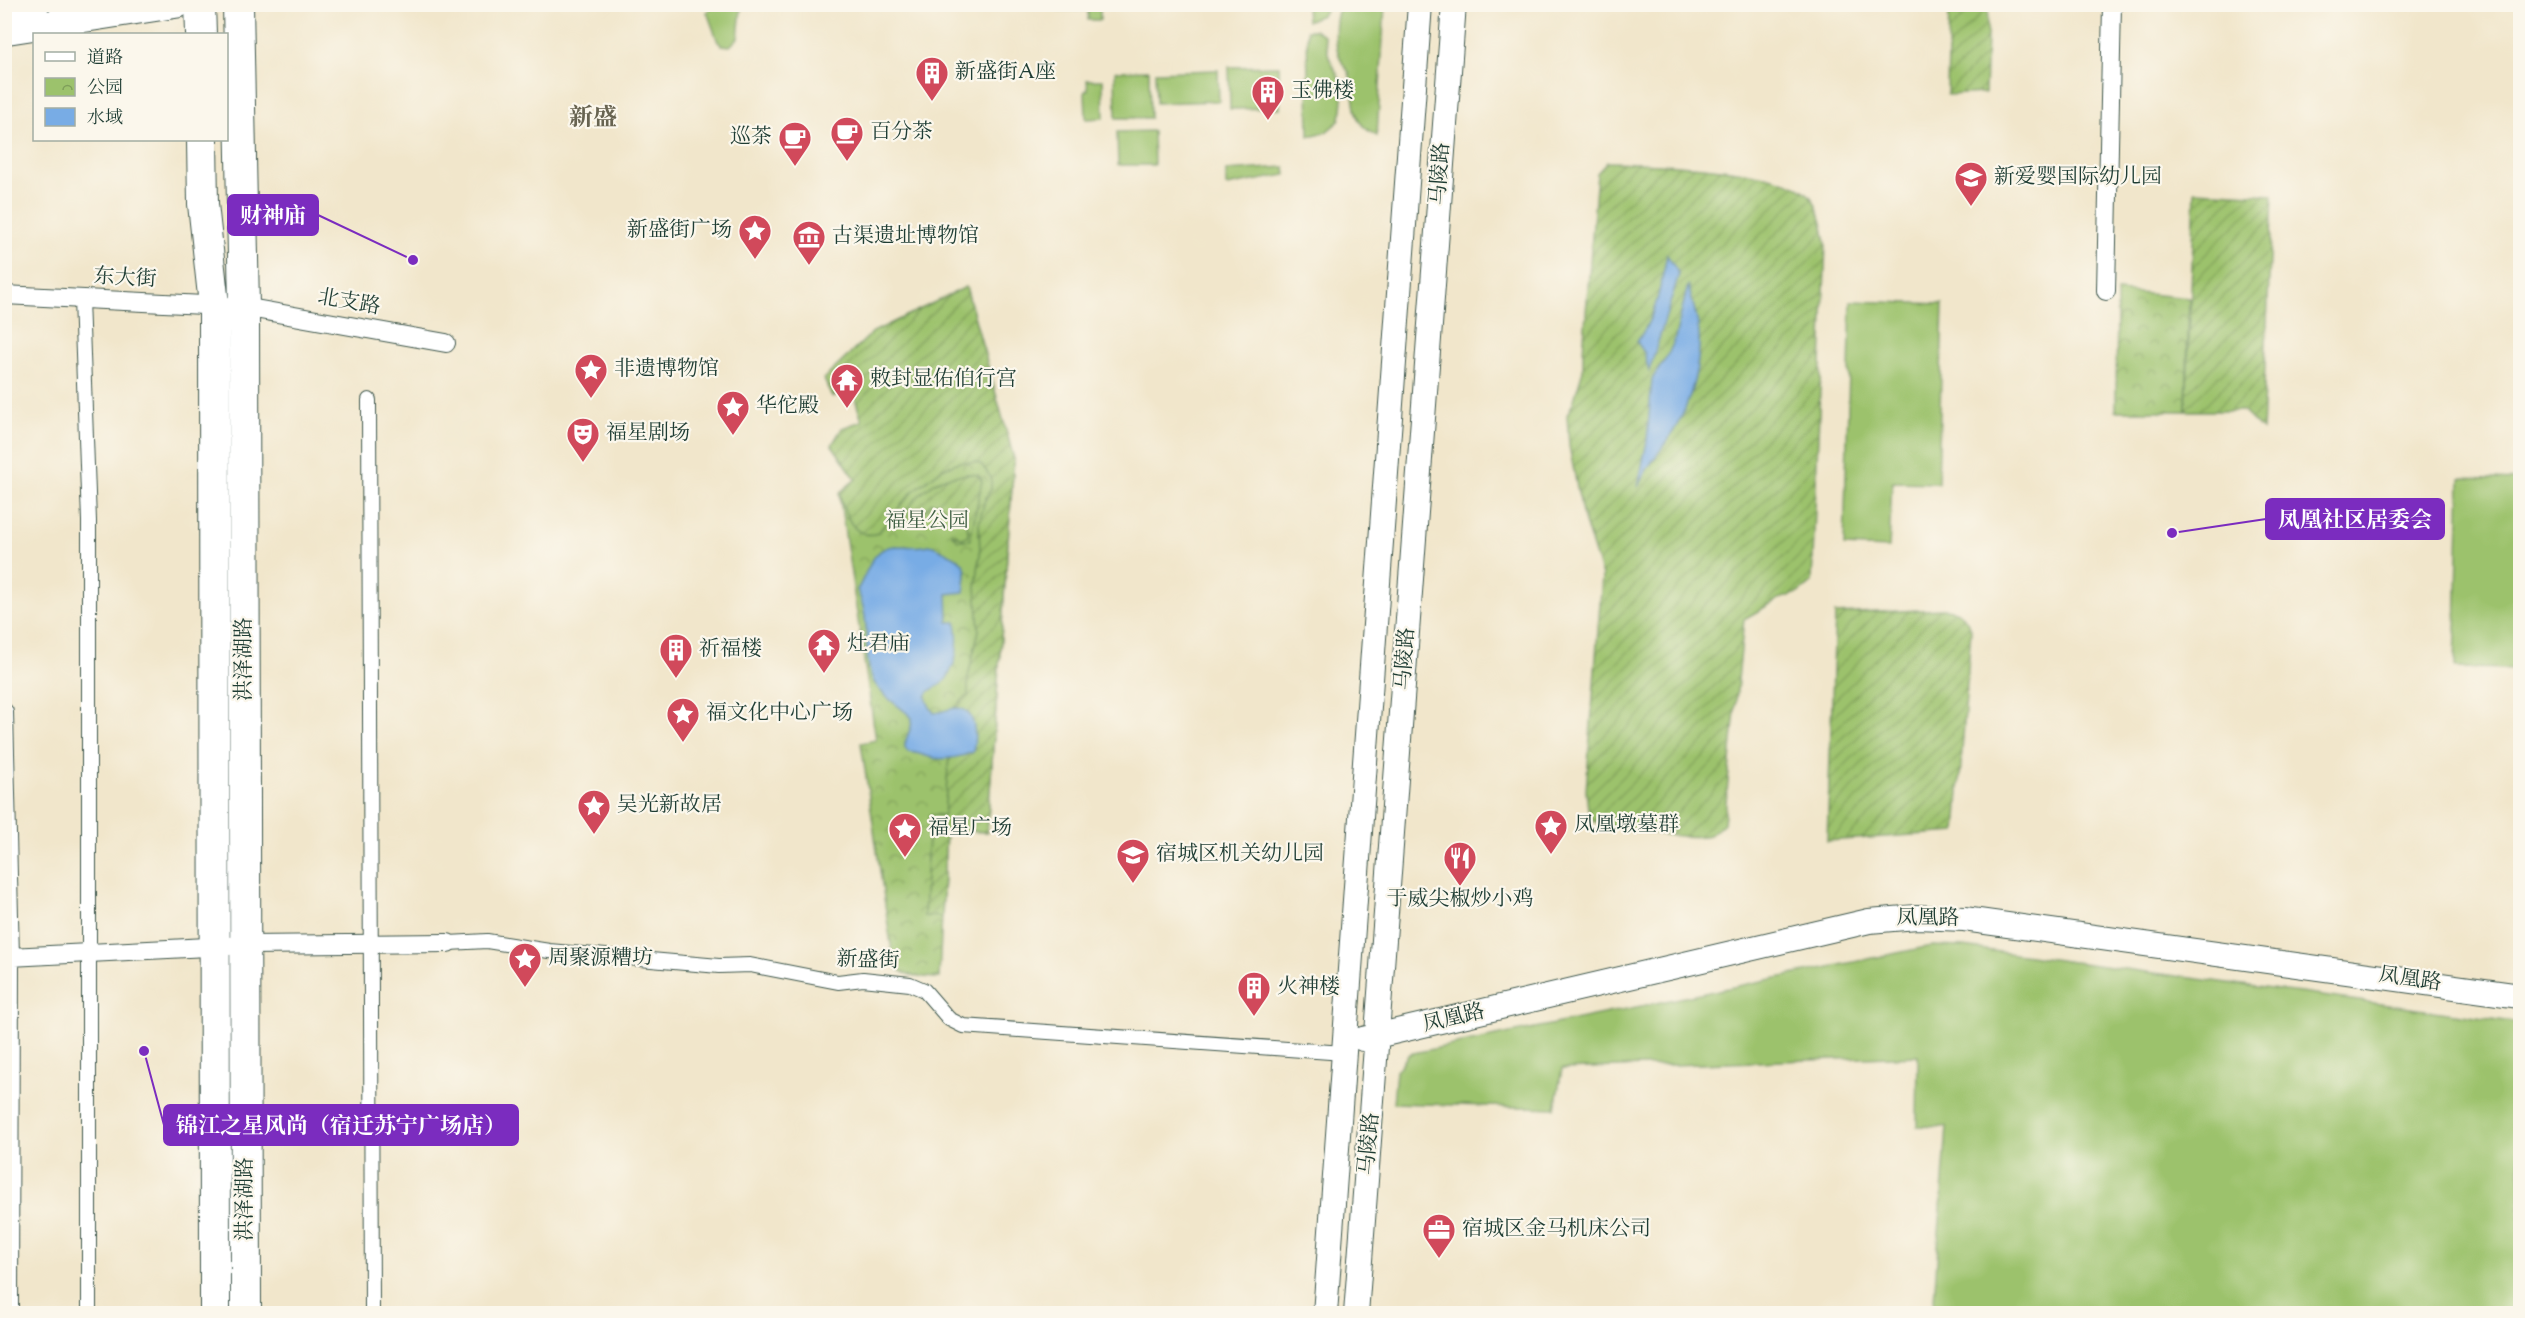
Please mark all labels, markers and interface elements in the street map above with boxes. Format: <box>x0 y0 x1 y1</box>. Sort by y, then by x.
legend <box>33 33 228 141</box>
text: 道路 <box>87 46 123 72</box>
building icon: 新盛街A座 <box>914 55 950 102</box>
place label: 新盛街A座 <box>955 58 1056 88</box>
building icon: 玉佛楼 <box>1250 74 1286 121</box>
text: 公园 <box>87 76 123 102</box>
place label: 玉佛楼 <box>1291 77 1354 107</box>
district label: 新盛 <box>569 102 617 136</box>
text: 水域 <box>87 106 123 132</box>
cafe icon: 百分茶 <box>829 115 865 162</box>
place label: 百分茶 <box>870 118 933 148</box>
cafe icon: 巡茶 <box>777 120 813 167</box>
place label: 巡茶 <box>730 123 772 153</box>
street label: 马陵路 <box>1424 142 1458 206</box>
school or university icon: 新爱婴国际幼儿园 <box>1953 160 1989 207</box>
place label: 新爱婴国际幼儿园 <box>1994 163 2162 193</box>
callout: 财神庙 <box>228 195 318 235</box>
text: 财神庙 <box>240 202 306 234</box>
place icon: 新盛街广场 <box>737 213 773 260</box>
place label: 新盛街广场 <box>627 216 732 246</box>
museum icon: 古渠遗址博物馆 <box>791 219 827 266</box>
place label: 古渠遗址博物馆 <box>832 222 979 252</box>
street label: 东大街 <box>93 262 157 296</box>
street label: 北支路 <box>315 283 383 323</box>
place icon: 非遗博物馆 <box>573 352 609 399</box>
place label: 非遗博物馆 <box>614 355 719 385</box>
temple icon: 敕封显佑伯行宫 <box>829 362 865 409</box>
place label: 敕封显佑伯行宫 <box>870 365 1017 395</box>
place icon: 华佗殿 <box>715 389 751 436</box>
place label: 华佗殿 <box>756 392 819 422</box>
theatre icon: 福星剧场 <box>565 416 601 463</box>
place label: 福星剧场 <box>606 419 690 449</box>
callout: 凤凰社区居委会 <box>2266 499 2444 539</box>
text: 凤凰社区居委会 <box>2278 506 2432 538</box>
park label: 福星公园 <box>885 507 969 537</box>
street label: 洪泽湖路 <box>230 617 260 701</box>
temple icon: 灶君庙 <box>806 627 842 674</box>
street label: 马陵路 <box>1389 627 1423 691</box>
place label: 灶君庙 <box>847 630 910 660</box>
building icon: 祈福楼 <box>658 632 694 679</box>
place label: 祈福楼 <box>699 635 762 665</box>
place icon: 福文化中心广场 <box>665 696 701 743</box>
place label: 福文化中心广场 <box>706 699 853 729</box>
place icon: 吴光新故居 <box>576 788 612 835</box>
place label: 吴光新故居 <box>617 791 722 821</box>
place icon: 凤凰墩墓群 <box>1533 808 1569 855</box>
place icon: 福星广场 <box>887 811 923 858</box>
place label: 凤凰墩墓群 <box>1574 811 1679 841</box>
place label: 福星广场 <box>928 814 1012 844</box>
school or university icon: 宿城区机关幼儿园 <box>1115 837 1151 884</box>
place label: 宿城区机关幼儿园 <box>1156 840 1324 870</box>
restaurant icon: 于威尖椒炒小鸡 <box>1442 840 1478 887</box>
place label: 于威尖椒炒小鸡 <box>1387 885 1534 915</box>
street label: 凤凰路 <box>1897 904 1960 934</box>
place icon: 周聚源糟坊 <box>507 941 543 988</box>
place label: 周聚源糟坊 <box>548 944 653 974</box>
street label: 新盛街 <box>836 945 900 977</box>
street label: 凤凰路 <box>2377 961 2443 999</box>
building icon: 火神楼 <box>1236 970 1272 1017</box>
place label: 火神楼 <box>1277 973 1340 1003</box>
street label: 凤凰路 <box>1420 997 1488 1041</box>
callout: 锦江之星风尚（宿迁苏宁广场店） <box>164 1105 518 1145</box>
street label: 马陵路 <box>1352 1111 1388 1177</box>
text: 锦江之星风尚（宿迁苏宁广场店） <box>176 1112 506 1144</box>
street label: 洪泽湖路 <box>231 1157 261 1241</box>
office icon: 宿城区金马机床公司 <box>1421 1212 1457 1259</box>
place label: 宿城区金马机床公司 <box>1462 1215 1651 1245</box>

